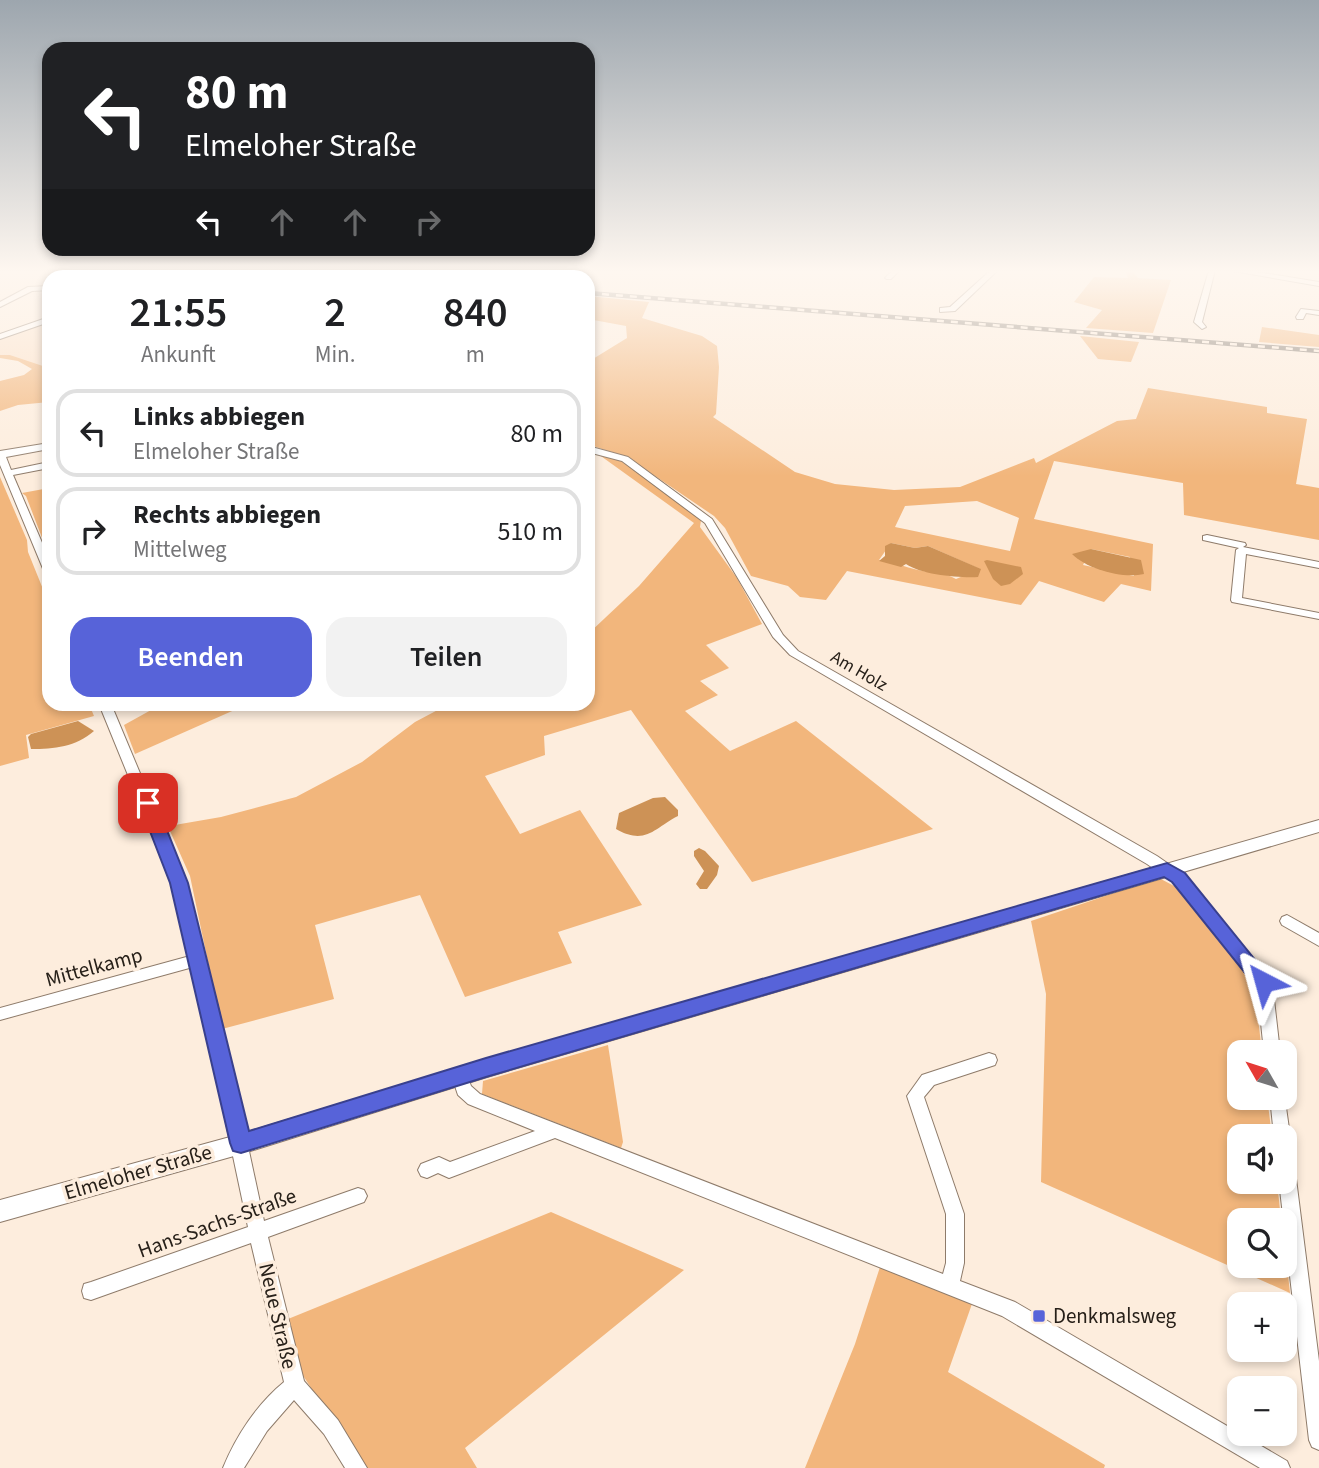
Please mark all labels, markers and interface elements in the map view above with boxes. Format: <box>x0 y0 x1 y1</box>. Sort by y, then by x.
text: 80 m <box>185 58 289 128</box>
icon: left <box>70 70 161 161</box>
text: Elmeloher Straße <box>185 123 417 169</box>
icon: left <box>190 203 228 241</box>
icon: ahead <box>263 203 301 241</box>
icon: ahead <box>336 203 374 241</box>
icon: right <box>409 203 447 241</box>
text: 21:55 <box>129 283 227 343</box>
text: 2 <box>324 283 346 343</box>
text: 840 <box>443 283 508 343</box>
text: Ankunft <box>141 338 216 371</box>
text: Min. <box>315 338 355 371</box>
text: m <box>466 338 485 371</box>
text: Links abbiegen <box>133 398 305 435</box>
icon: left <box>74 414 112 452</box>
text: 80 m <box>510 415 563 452</box>
text: Elmeloher Straße <box>133 435 300 468</box>
text: Rechts abbiegen <box>133 496 321 533</box>
icon: right <box>74 512 112 550</box>
text: 510 m <box>497 513 563 550</box>
text: Mittelweg <box>133 533 227 566</box>
button: Beenden <box>70 617 312 697</box>
button: Teilen <box>326 617 567 697</box>
street label: Am Holz <box>826 645 892 698</box>
pin <box>118 773 178 833</box>
icon: arrive <box>129 784 167 822</box>
street label: Mittelkamp <box>42 940 146 994</box>
position arrow <box>1227 945 1301 1019</box>
north arrow <box>1227 1040 1297 1110</box>
map controls <box>1227 1040 1297 1446</box>
button: sound <box>1227 1124 1297 1194</box>
street label: Elmeloher Straße <box>61 1137 215 1207</box>
street label: Hans-Sachs-Straße <box>134 1180 300 1266</box>
button: search <box>1227 1208 1297 1278</box>
street label: Neue Straße <box>251 1260 305 1372</box>
button: + <box>1227 1292 1297 1362</box>
place label: Denkmalsweg <box>1053 1301 1177 1331</box>
marker: Denkmalsweg <box>1031 1308 1047 1324</box>
button: − <box>1227 1376 1297 1446</box>

